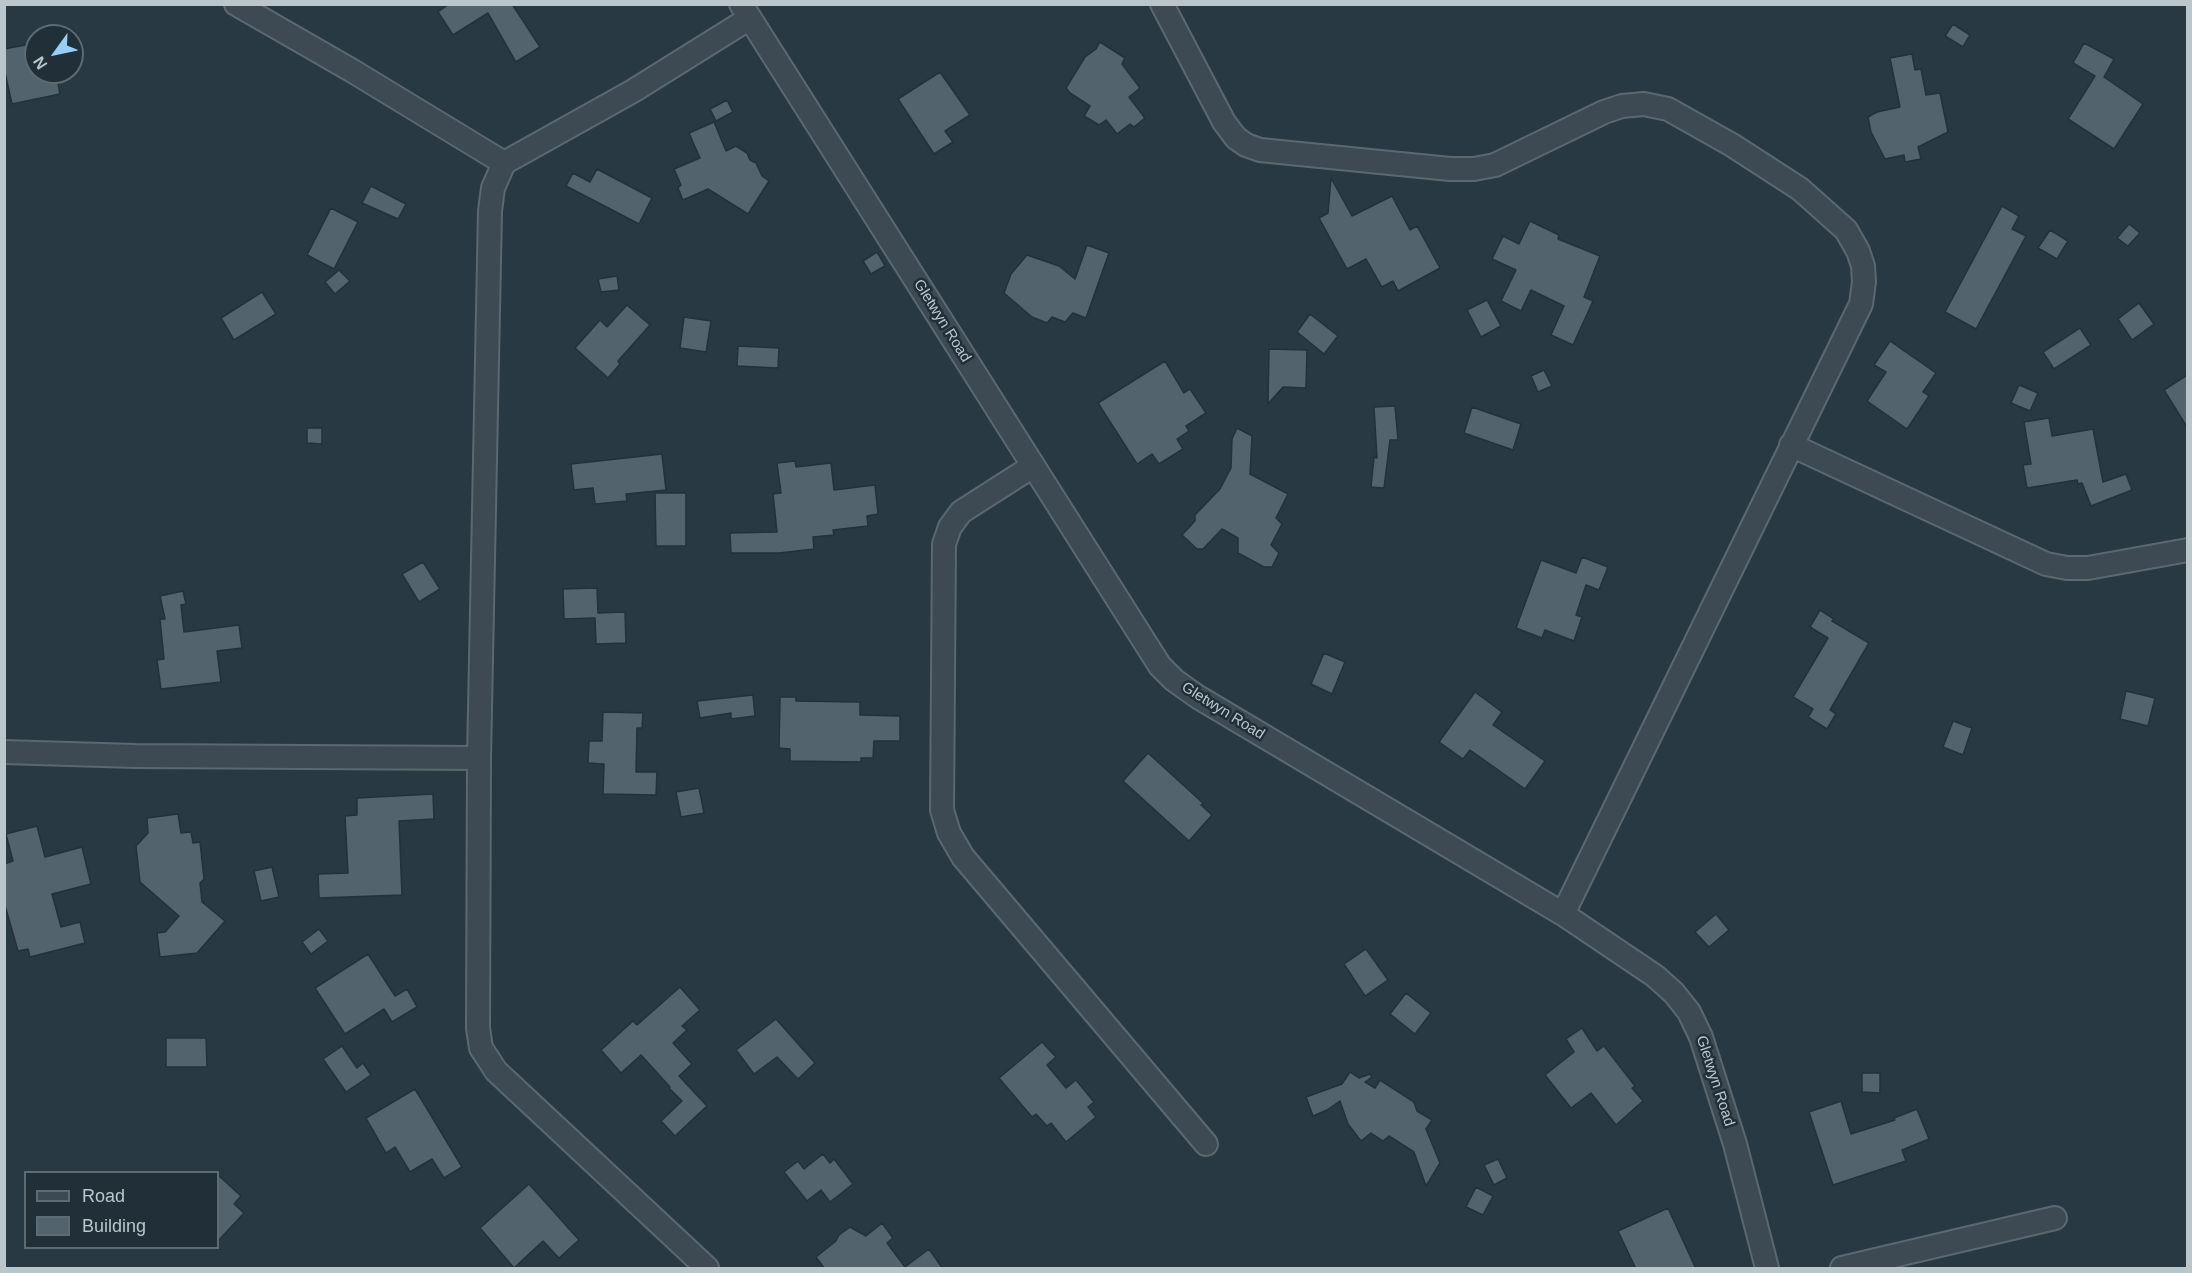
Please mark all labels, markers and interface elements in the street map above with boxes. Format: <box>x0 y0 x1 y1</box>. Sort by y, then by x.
north arrow <box>24 24 84 84</box>
text: N <box>30 54 50 72</box>
street label: Gletwyn Road <box>909 276 975 366</box>
street label: Gletwyn Road <box>1178 678 1268 744</box>
street label: Gletwyn Road <box>1692 1033 1738 1129</box>
legend <box>24 1171 219 1249</box>
text: Road <box>82 1186 125 1206</box>
text: Building <box>82 1216 146 1236</box>

